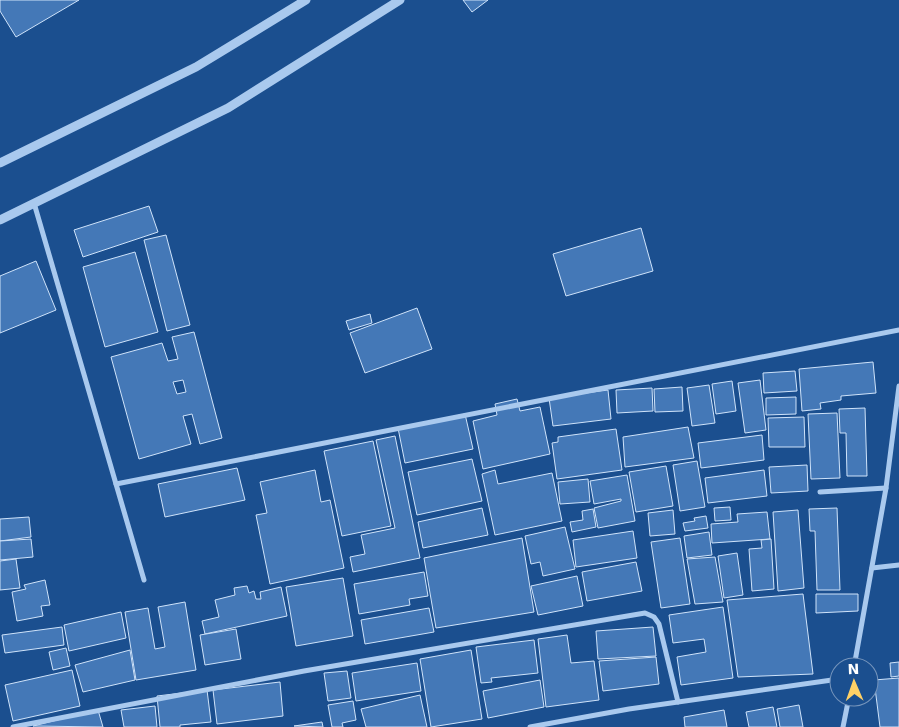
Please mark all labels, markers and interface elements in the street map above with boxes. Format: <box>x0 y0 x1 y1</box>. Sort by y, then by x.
north arrow <box>829 657 879 707</box>
text: N <box>847 661 860 677</box>

